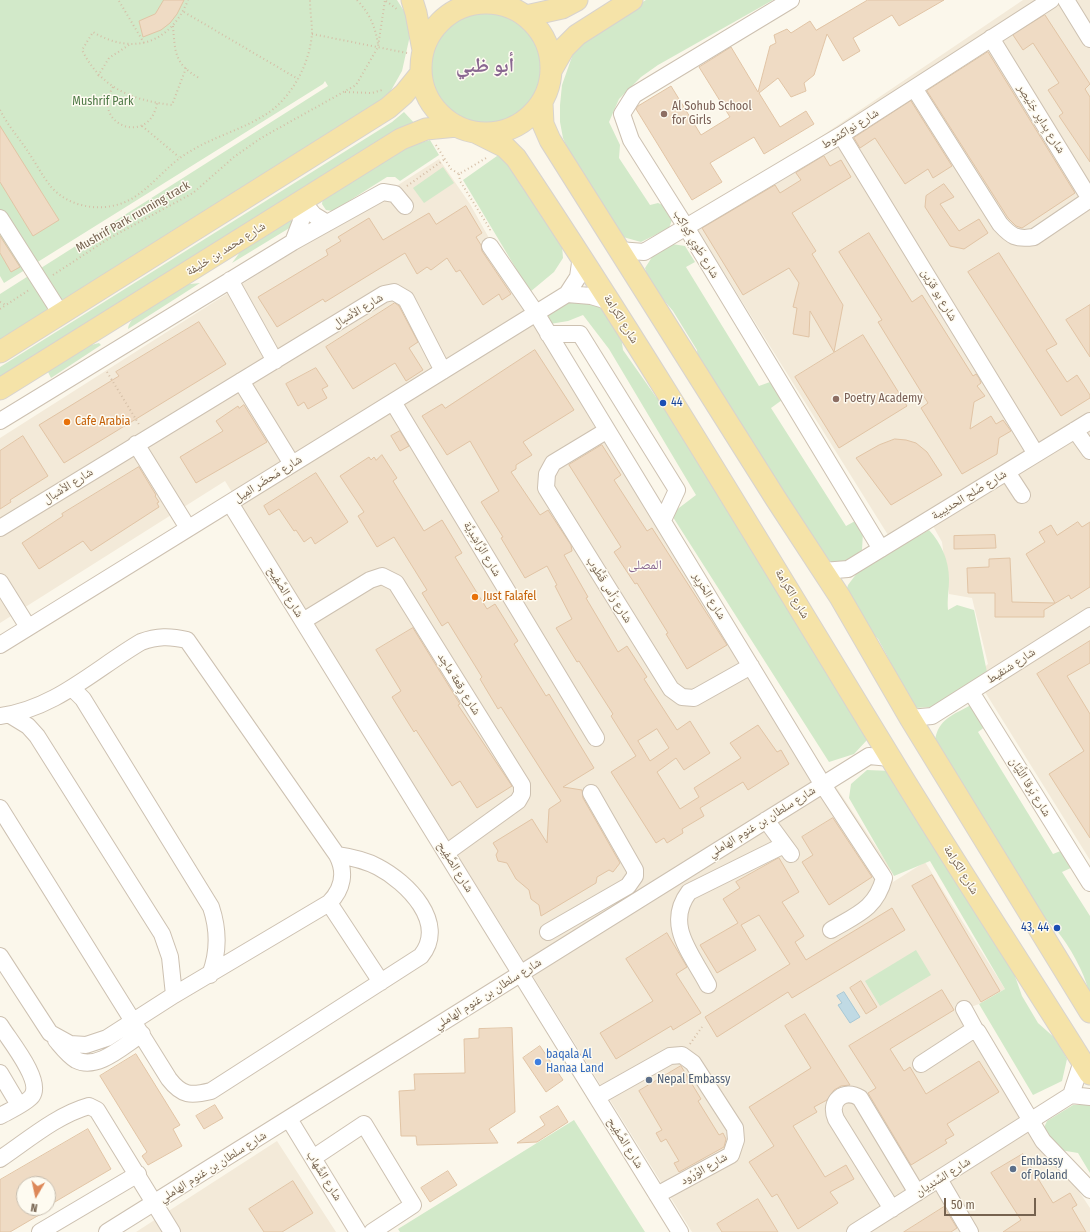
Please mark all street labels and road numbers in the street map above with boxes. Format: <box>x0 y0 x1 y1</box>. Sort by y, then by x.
street label: شارع بِدايِر خِنَيصِر <box>1014 82 1068 156</box>
street label: شارع نواكشوط <box>819 106 881 152</box>
street label: Mushrif Park running track <box>73 178 193 256</box>
street label: شارع طَوِي كِواكِب <box>670 207 722 281</box>
street label: شارع محمد بن خليفة <box>184 219 268 279</box>
street label: شارع بو قرَين <box>918 266 960 324</box>
street label: شارع الأشبال <box>330 290 386 332</box>
street label: شارع الكرامة <box>600 292 642 346</box>
street label: شارع مَحضَر المِيل <box>231 452 305 506</box>
street label: شارع الأشبال <box>40 465 96 507</box>
street label: شارع صُلح الحديبية <box>929 467 1009 523</box>
street label: شارع الرَّاشِدِيَّة <box>460 519 504 579</box>
street label: شارع رَأس قَطُّوب <box>583 554 635 626</box>
street label: شارع الصَّفِيح <box>264 564 306 620</box>
street label: شارع الكرامة <box>772 567 812 621</box>
street label: شارع الحَرِير <box>689 570 729 622</box>
street label: شارع شنقيط <box>984 645 1038 687</box>
street label: شارع رِقعة ماجِد <box>434 650 484 718</box>
street label: شارع بَرقا اللَّيَّان <box>1006 755 1054 819</box>
street label: شارع سلطان بن غنوم الهاملي <box>706 783 818 861</box>
street label: شارع الصَّفِيح <box>434 839 476 895</box>
street label: شارع الكرامة <box>940 843 982 897</box>
street label: شارع سلطان بن غنوم الهاملي <box>432 955 544 1033</box>
street label: شارع الصَّفِيح <box>604 1115 646 1171</box>
street label: شارع سلطان بن غنوم الهاملي <box>157 1128 269 1206</box>
street label: شارع الشِّهاب <box>303 1148 345 1204</box>
street label: شارع الوُرُود <box>678 1150 730 1188</box>
street label: شارع السِّندِيان <box>913 1154 973 1200</box>

